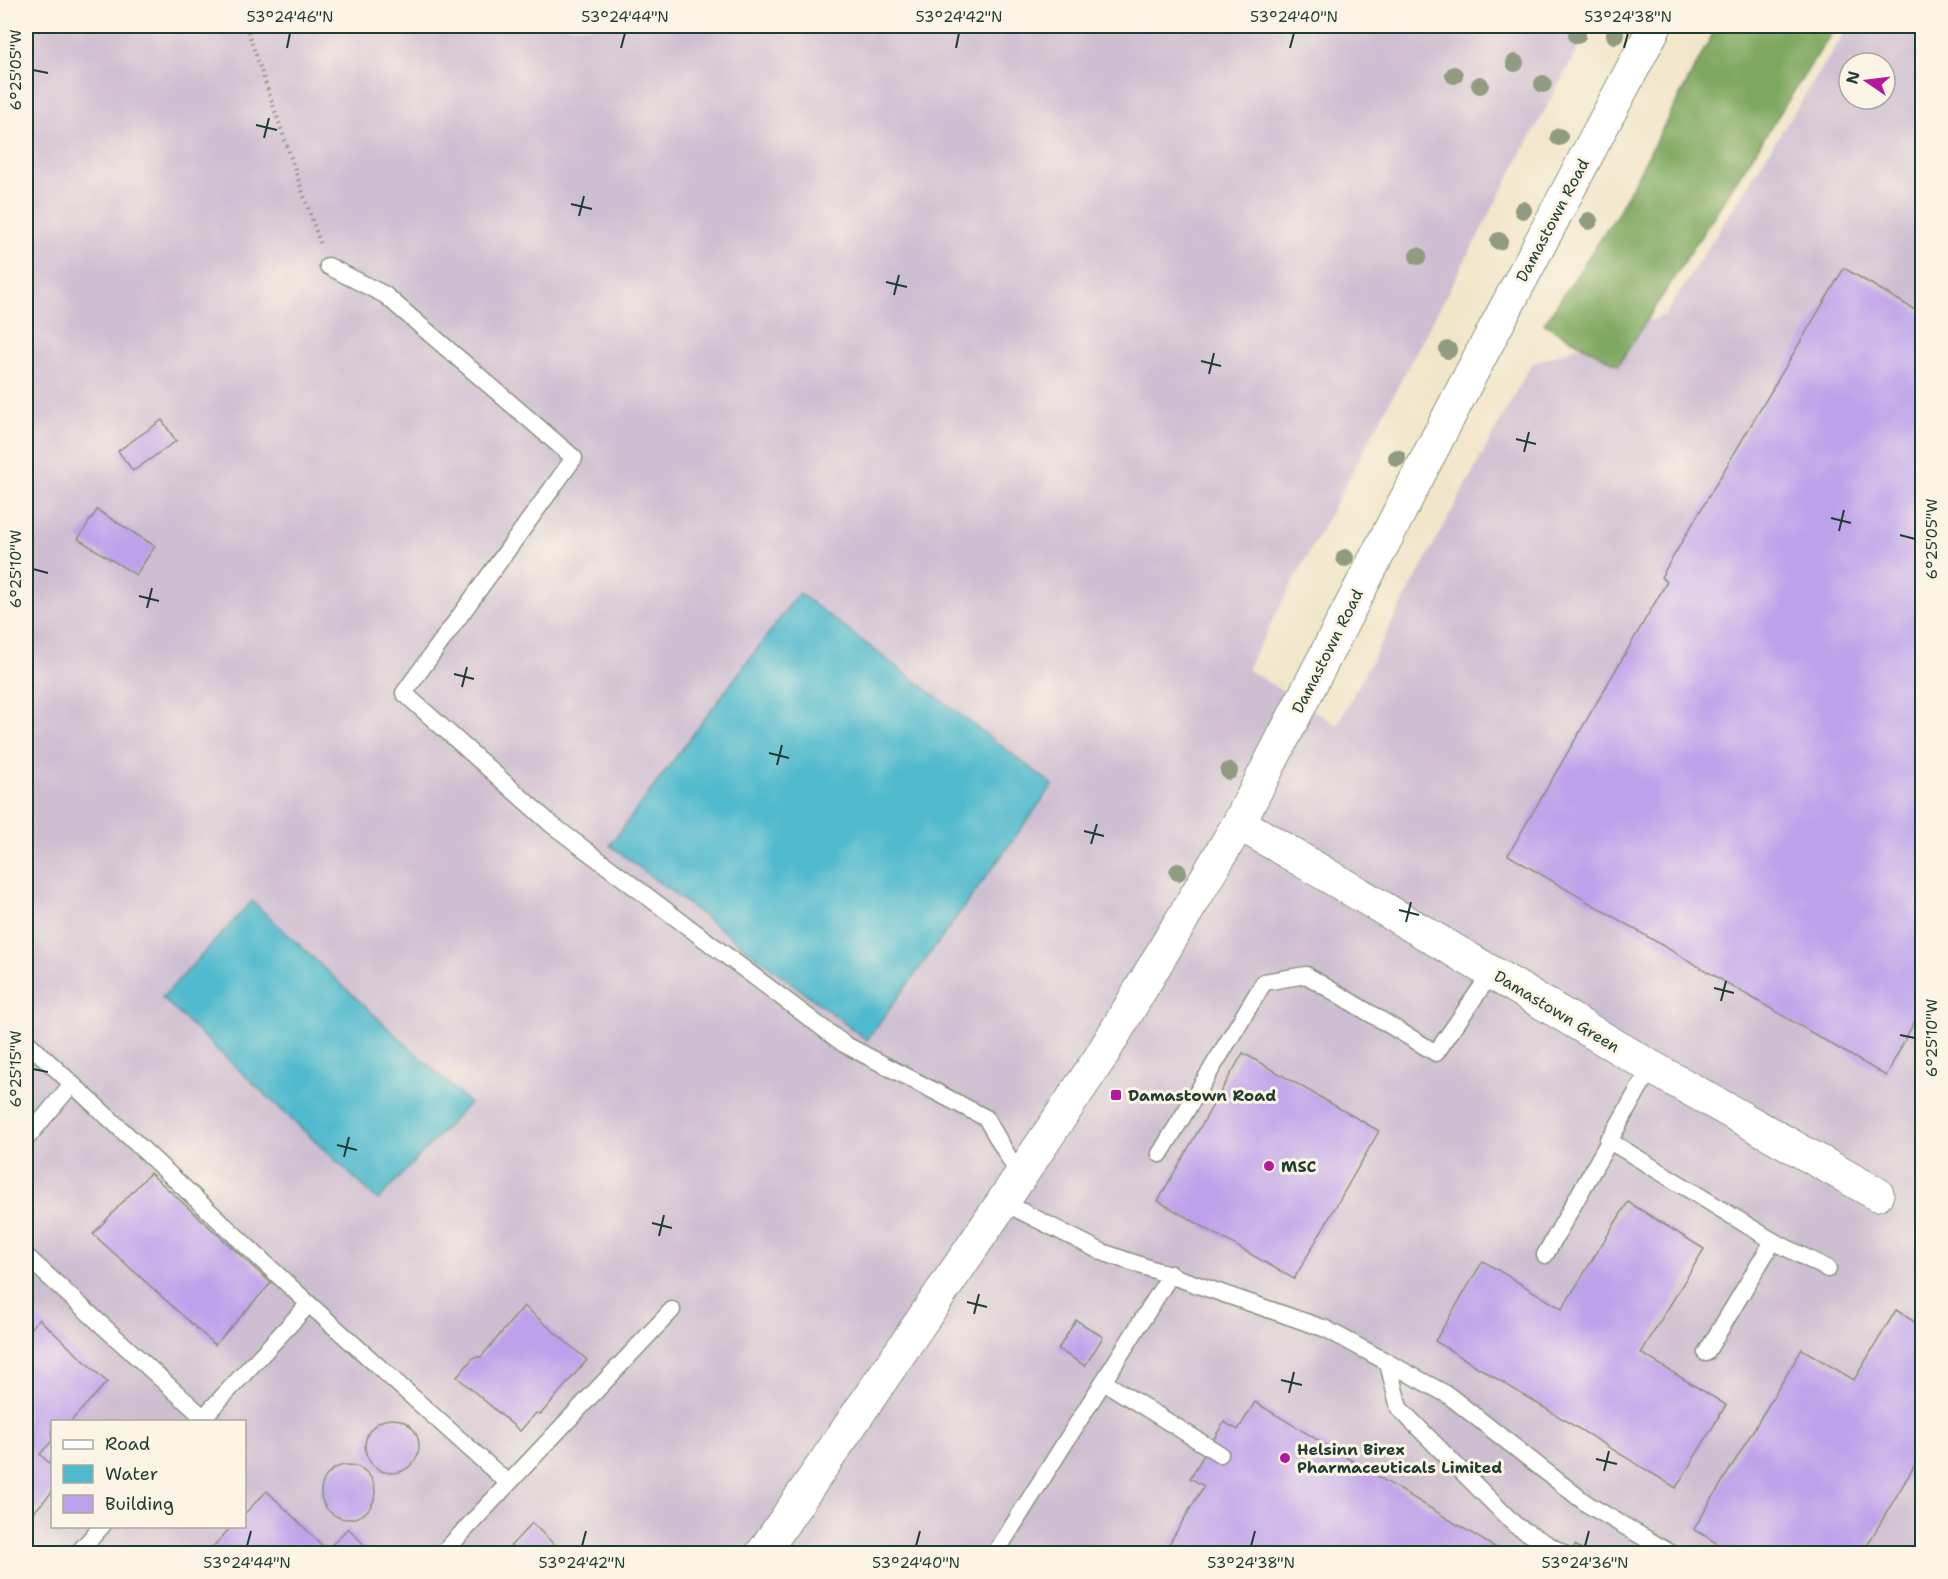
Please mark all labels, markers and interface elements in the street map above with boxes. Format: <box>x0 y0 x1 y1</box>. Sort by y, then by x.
text: 53°24'46"N <box>247 7 333 27</box>
text: 53°24'44"N <box>581 7 669 27</box>
text: 53°24'42"N <box>916 7 1002 27</box>
text: 53°24'40"N <box>1250 7 1338 27</box>
text: 53°24'38"N <box>1584 7 1672 27</box>
text: 6°25'05"W <box>6 29 26 111</box>
north arrow <box>1837 51 1897 111</box>
text: N <box>1841 69 1865 86</box>
street label: Damastown Road <box>1511 155 1594 286</box>
text: 6°25'05"W <box>1922 498 1942 580</box>
text: 6°25'10"W <box>6 530 26 608</box>
street label: Damastown Road <box>1287 586 1368 717</box>
street label: Damastown Green <box>1490 966 1624 1057</box>
text: 6°25'10"W <box>1922 999 1942 1077</box>
text: 6°25'15"W <box>6 1030 26 1108</box>
place label: Damastown Road <box>1128 1085 1276 1106</box>
marker: Damastown Road <box>1109 1088 1123 1102</box>
place label: MSC <box>1281 1156 1316 1177</box>
marker: MSC <box>1262 1159 1276 1173</box>
legend <box>51 1420 246 1528</box>
text: Road <box>105 1432 150 1456</box>
place label: Helsinn Birex Pharmaceuticals Limited <box>1297 1439 1502 1478</box>
marker: Helsinn Birex Pharmaceuticals Limited <box>1278 1451 1292 1465</box>
text: Water <box>105 1462 158 1486</box>
text: Building <box>105 1492 174 1516</box>
text: 53°24'44"N <box>203 1553 291 1573</box>
text: 53°24'42"N <box>539 1553 625 1573</box>
text: 53°24'40"N <box>872 1553 960 1573</box>
text: 53°24'38"N <box>1207 1553 1295 1573</box>
text: 53°24'36"N <box>1541 1553 1629 1573</box>

